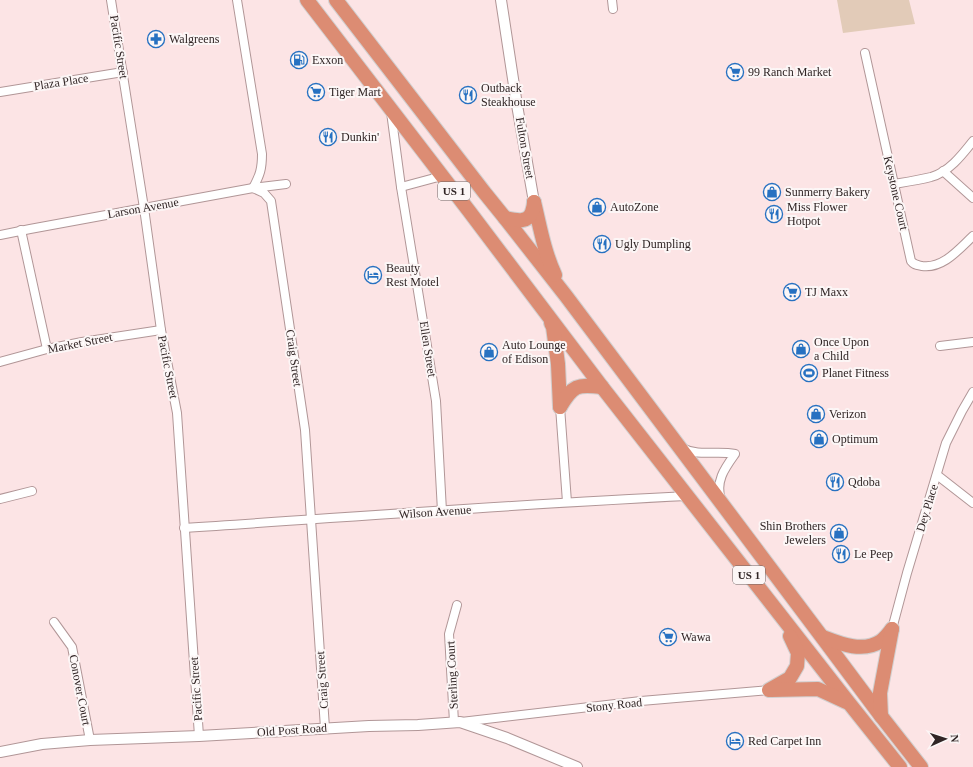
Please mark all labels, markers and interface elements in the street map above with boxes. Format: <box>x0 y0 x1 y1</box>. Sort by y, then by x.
street label: Pacific Street <box>107 14 131 81</box>
pharmacy icon: Walgreens <box>146 29 166 49</box>
place label: Walgreens <box>169 32 220 46</box>
fuel station icon: Exxon <box>289 50 309 70</box>
place label: Exxon <box>312 53 343 67</box>
supermarket icon: 99 Ranch Market <box>725 62 745 82</box>
place label: 99 Ranch Market <box>748 65 832 79</box>
street label: Plaza Place <box>33 71 89 93</box>
place label: Outback Steakhouse <box>481 81 536 109</box>
supermarket icon: Tiger Mart <box>306 82 326 102</box>
place label: Tiger Mart <box>329 85 382 99</box>
restaurant icon: Outback Steakhouse <box>458 85 478 105</box>
street label: Fulton Street <box>513 116 537 181</box>
restaurant icon: Dunkin' <box>318 127 338 147</box>
place label: Dunkin' <box>341 130 379 144</box>
street label: Keystone Court <box>881 155 911 232</box>
road number: US 1 <box>438 182 470 200</box>
shop icon: Sunmerry Bakery <box>762 182 782 202</box>
place label: Sunmerry Bakery <box>785 185 870 199</box>
street label: Larson Avenue <box>106 195 180 221</box>
shop icon: AutoZone <box>587 197 607 217</box>
place label: AutoZone <box>610 200 659 214</box>
place label: Miss Flower Hotpot <box>787 200 847 228</box>
restaurant icon: Miss Flower Hotpot <box>764 204 784 224</box>
restaurant icon: Ugly Dumpling <box>592 234 612 254</box>
place label: Ugly Dumpling <box>615 237 691 251</box>
place label: Beauty Rest Motel <box>386 261 440 289</box>
hotel icon: Beauty Rest Motel <box>363 265 383 285</box>
supermarket icon: TJ Maxx <box>782 282 802 302</box>
place label: TJ Maxx <box>805 285 848 299</box>
street label: Ellen Street <box>417 320 439 379</box>
street label: Craig Street <box>283 328 305 388</box>
street label: Market Street <box>46 330 114 356</box>
street label: Pacific Street <box>155 334 181 401</box>
place label: Once Upon a Child <box>814 335 869 363</box>
place label: Auto Lounge of Edison <box>502 338 566 366</box>
shop icon: Once Upon a Child <box>791 339 811 359</box>
shop icon: Auto Lounge of Edison <box>479 342 499 362</box>
sports icon: Planet Fitness <box>799 363 819 383</box>
place label: Planet Fitness <box>822 366 889 380</box>
shop icon: Verizon <box>806 404 826 424</box>
place label: Verizon <box>829 407 866 421</box>
shop icon: Optimum <box>809 429 829 449</box>
place label: Optimum <box>832 432 879 446</box>
restaurant icon: Qdoba <box>825 472 845 492</box>
place label: Qdoba <box>848 475 881 489</box>
street label: Dey Place <box>913 483 941 533</box>
street label: Wilson Avenue <box>398 502 472 522</box>
place label: Shin Brothers Jewelers <box>760 519 826 547</box>
shop icon: Shin Brothers Jewelers <box>829 523 849 543</box>
restaurant icon: Le Peep <box>831 544 851 564</box>
place label: Le Peep <box>854 547 893 561</box>
road number: US 1 <box>733 566 765 584</box>
supermarket icon: Wawa <box>658 627 678 647</box>
place label: Wawa <box>681 630 711 644</box>
street label: Sterling Court <box>443 640 461 709</box>
street label: Craig Street <box>313 650 331 709</box>
street label: Conover Court <box>66 653 94 727</box>
street label: Pacific Street <box>187 656 205 722</box>
street label: Stony Road <box>585 695 643 715</box>
north arrow <box>925 719 965 759</box>
street label: Old Post Road <box>257 721 327 739</box>
hotel icon: Red Carpet Inn <box>725 731 745 751</box>
place label: Red Carpet Inn <box>748 734 821 748</box>
text: N <box>949 734 961 743</box>

